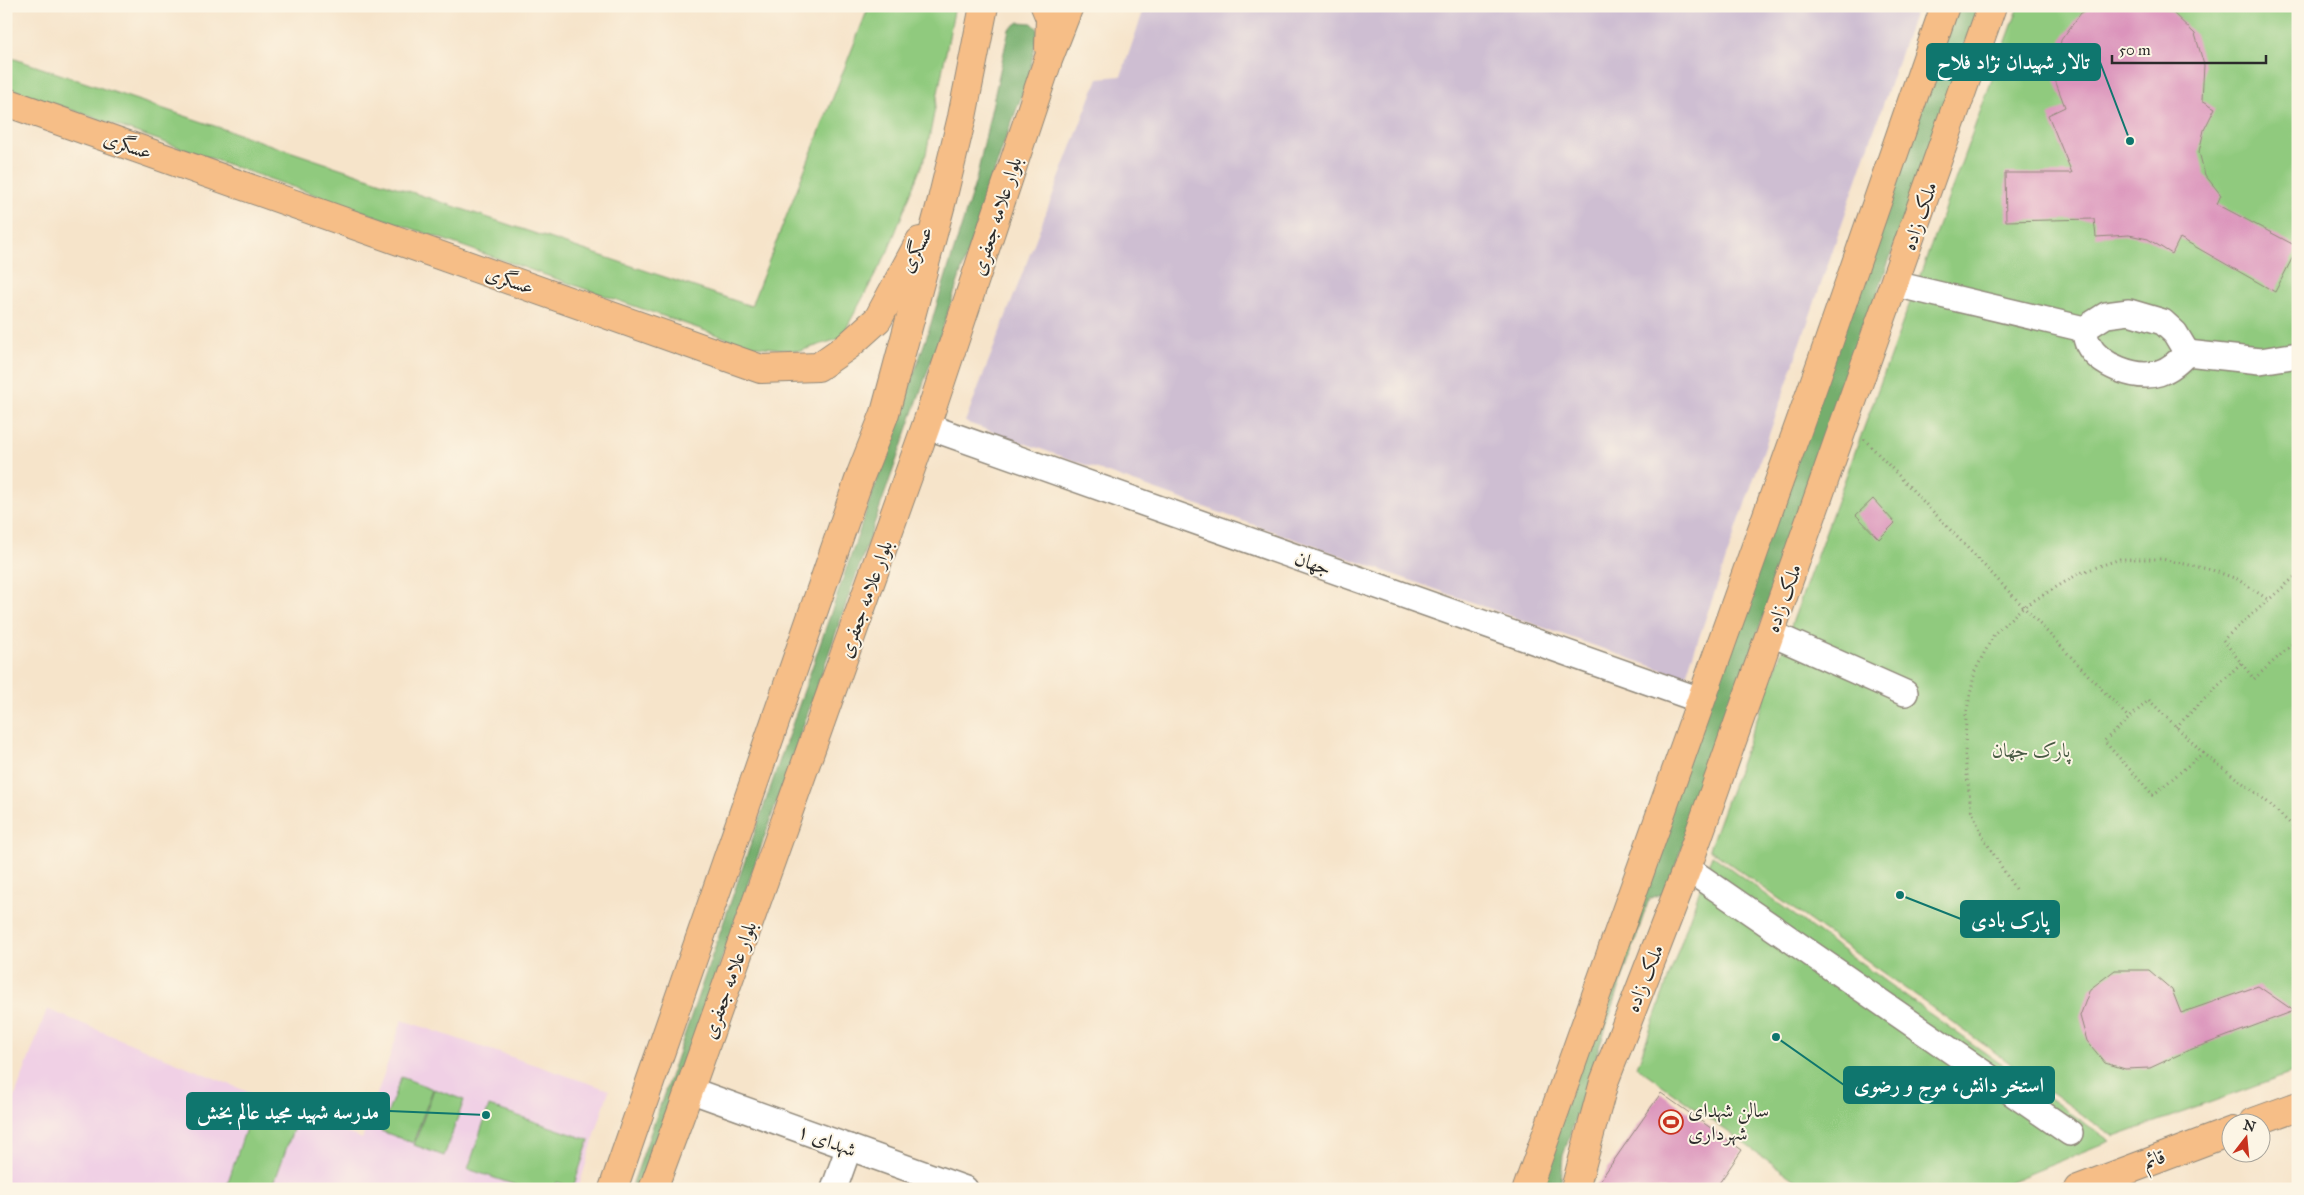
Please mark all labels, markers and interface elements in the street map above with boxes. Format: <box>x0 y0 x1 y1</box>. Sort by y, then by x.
scale bar <box>2112 32 2265 64</box>
text: 50 m <box>2119 41 2151 59</box>
callout: تالار شهیدان نژاد فلاح <box>1927 44 2100 80</box>
text: تالار شهیدان نژاد فلاح <box>1937 49 2090 81</box>
street label: عسگری <box>100 126 155 165</box>
street label: بلوار علامه جعفری <box>966 154 1027 279</box>
street label: ملک زاده <box>1896 178 1942 254</box>
street label: عسگری <box>894 222 939 277</box>
street label: عسگری <box>482 261 537 300</box>
street label: بلوار علامه جعفری <box>833 537 898 661</box>
street label: جهان <box>1292 546 1334 580</box>
street label: ملک زاده <box>1760 560 1806 636</box>
park label: پارک جهان <box>1992 738 2072 765</box>
callout: پارک بادی <box>1961 901 2059 937</box>
text: پارک بادی <box>1971 907 2051 935</box>
street label: بلوار علامه جعفری <box>697 918 762 1042</box>
street label: ملک زاده <box>1620 941 1668 1015</box>
callout: استخر دانش، موج و رضوی <box>1844 1067 2054 1103</box>
text: استخر دانش، موج و رضوی <box>1854 1072 2044 1104</box>
callout: مدرسه شهید مجید عالم بخش <box>187 1093 389 1129</box>
place label: سالن شهدای شهرداری <box>1688 1098 1769 1146</box>
text: مدرسه شهید مجید عالم بخش <box>197 1099 379 1130</box>
sports icon: سالن شهدای شهرداری <box>1658 1109 1684 1135</box>
north arrow <box>2222 1112 2272 1162</box>
text: N <box>2241 1116 2258 1136</box>
street label: شهدای ۱ <box>794 1118 860 1163</box>
street label: قائم <box>2139 1144 2171 1180</box>

